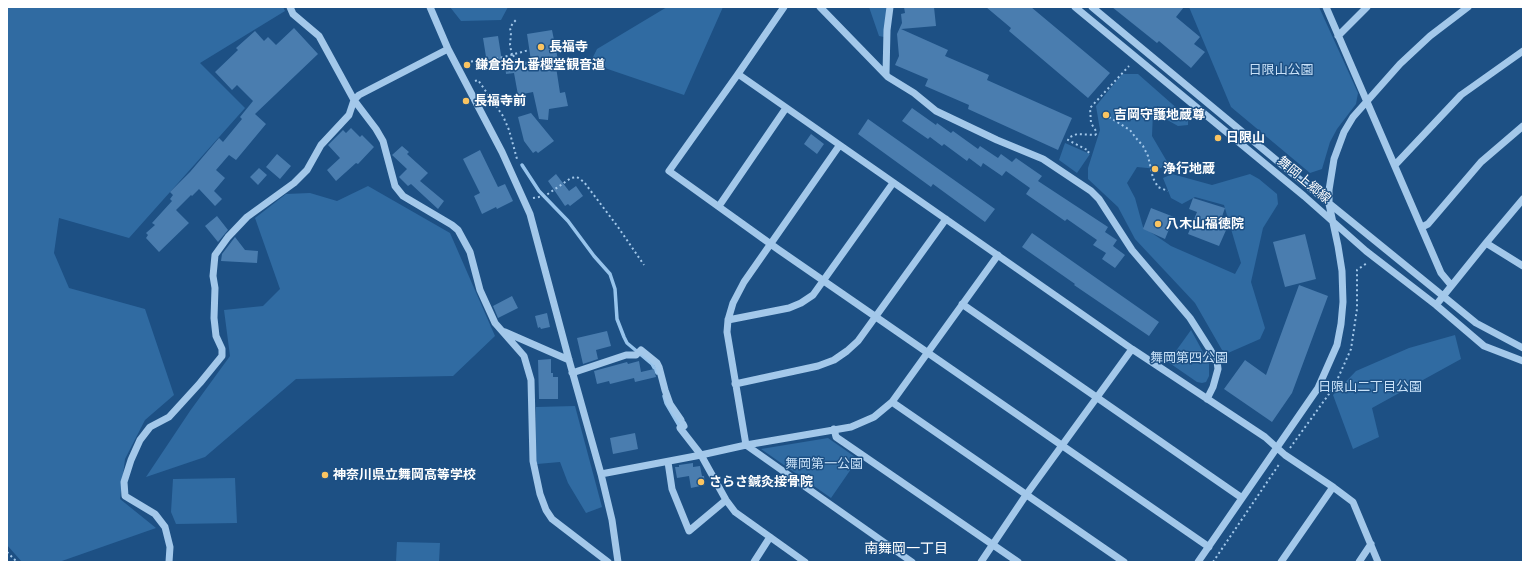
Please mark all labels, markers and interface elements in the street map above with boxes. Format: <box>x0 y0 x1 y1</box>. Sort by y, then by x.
place label: 長福寺 <box>549 39 588 55</box>
marker: 長福寺 <box>536 42 546 52</box>
place label: 鎌倉拾九番櫻堂観音道 <box>475 57 605 73</box>
marker: 鎌倉拾九番櫻堂観音道 <box>462 60 472 70</box>
park label: 日限山公園 <box>1249 62 1313 78</box>
place label: 長福寺前 <box>474 93 526 109</box>
marker: 長福寺前 <box>461 96 471 106</box>
place label: 吉岡守護地蔵尊 <box>1114 107 1205 123</box>
marker: 吉岡守護地蔵尊 <box>1101 110 1111 120</box>
place label: 日限山 <box>1226 130 1265 146</box>
marker: 日限山 <box>1213 133 1223 143</box>
street label: 舞岡上郷線 <box>1274 153 1334 207</box>
place label: 浄行地蔵 <box>1163 161 1215 177</box>
marker: 浄行地蔵 <box>1150 164 1160 174</box>
place label: 八木山福徳院 <box>1166 216 1244 232</box>
marker: 八木山福徳院 <box>1153 219 1163 229</box>
park label: 舞岡第四公園 <box>1150 350 1228 366</box>
park label: 日限山二丁目公園 <box>1318 379 1422 395</box>
park label: 舞岡第一公園 <box>785 456 863 472</box>
place label: 神奈川県立舞岡高等学校 <box>333 467 476 483</box>
marker: 神奈川県立舞岡高等学校 <box>320 470 330 480</box>
place label: さらさ鍼灸接骨院 <box>709 474 813 490</box>
marker: さらさ鍼灸接骨院 <box>696 477 706 487</box>
district label: 南舞岡一丁目 <box>864 541 948 557</box>

